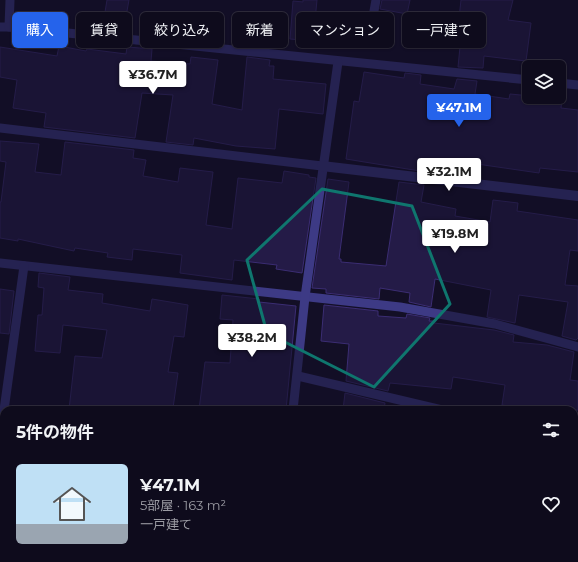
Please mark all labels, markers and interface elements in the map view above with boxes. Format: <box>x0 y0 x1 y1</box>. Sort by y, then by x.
chip: 購入 <box>12 12 68 48</box>
chip: 賃貸 <box>76 12 132 48</box>
chip: 絞り込み <box>140 12 224 48</box>
chip: 新着 <box>232 12 288 48</box>
chip: マンション <box>296 12 394 48</box>
chip: 一戸建て <box>402 12 486 48</box>
map controls <box>522 60 566 104</box>
button: layers <box>522 60 566 104</box>
pin: ¥36.7M <box>120 61 186 95</box>
text: ¥36.7M <box>128 66 178 82</box>
pin: ¥47.1M <box>426 94 492 128</box>
text: ¥47.1M <box>436 99 482 115</box>
pin: ¥32.1M <box>416 158 482 192</box>
text: ¥32.1M <box>426 163 472 179</box>
pin: ¥19.8M <box>422 220 488 254</box>
text: ¥19.8M <box>431 225 479 241</box>
pin: ¥38.2M <box>219 324 285 358</box>
text: ¥38.2M <box>227 329 277 345</box>
icon: filters <box>540 419 562 441</box>
text: 5件の物件 <box>16 422 94 442</box>
text: ¥47.1M <box>140 475 200 495</box>
icon: home <box>48 480 96 528</box>
icon: heart <box>540 493 562 515</box>
text: 5部屋 · 163 m² <box>140 497 226 513</box>
text: 一戸建て <box>140 516 192 532</box>

